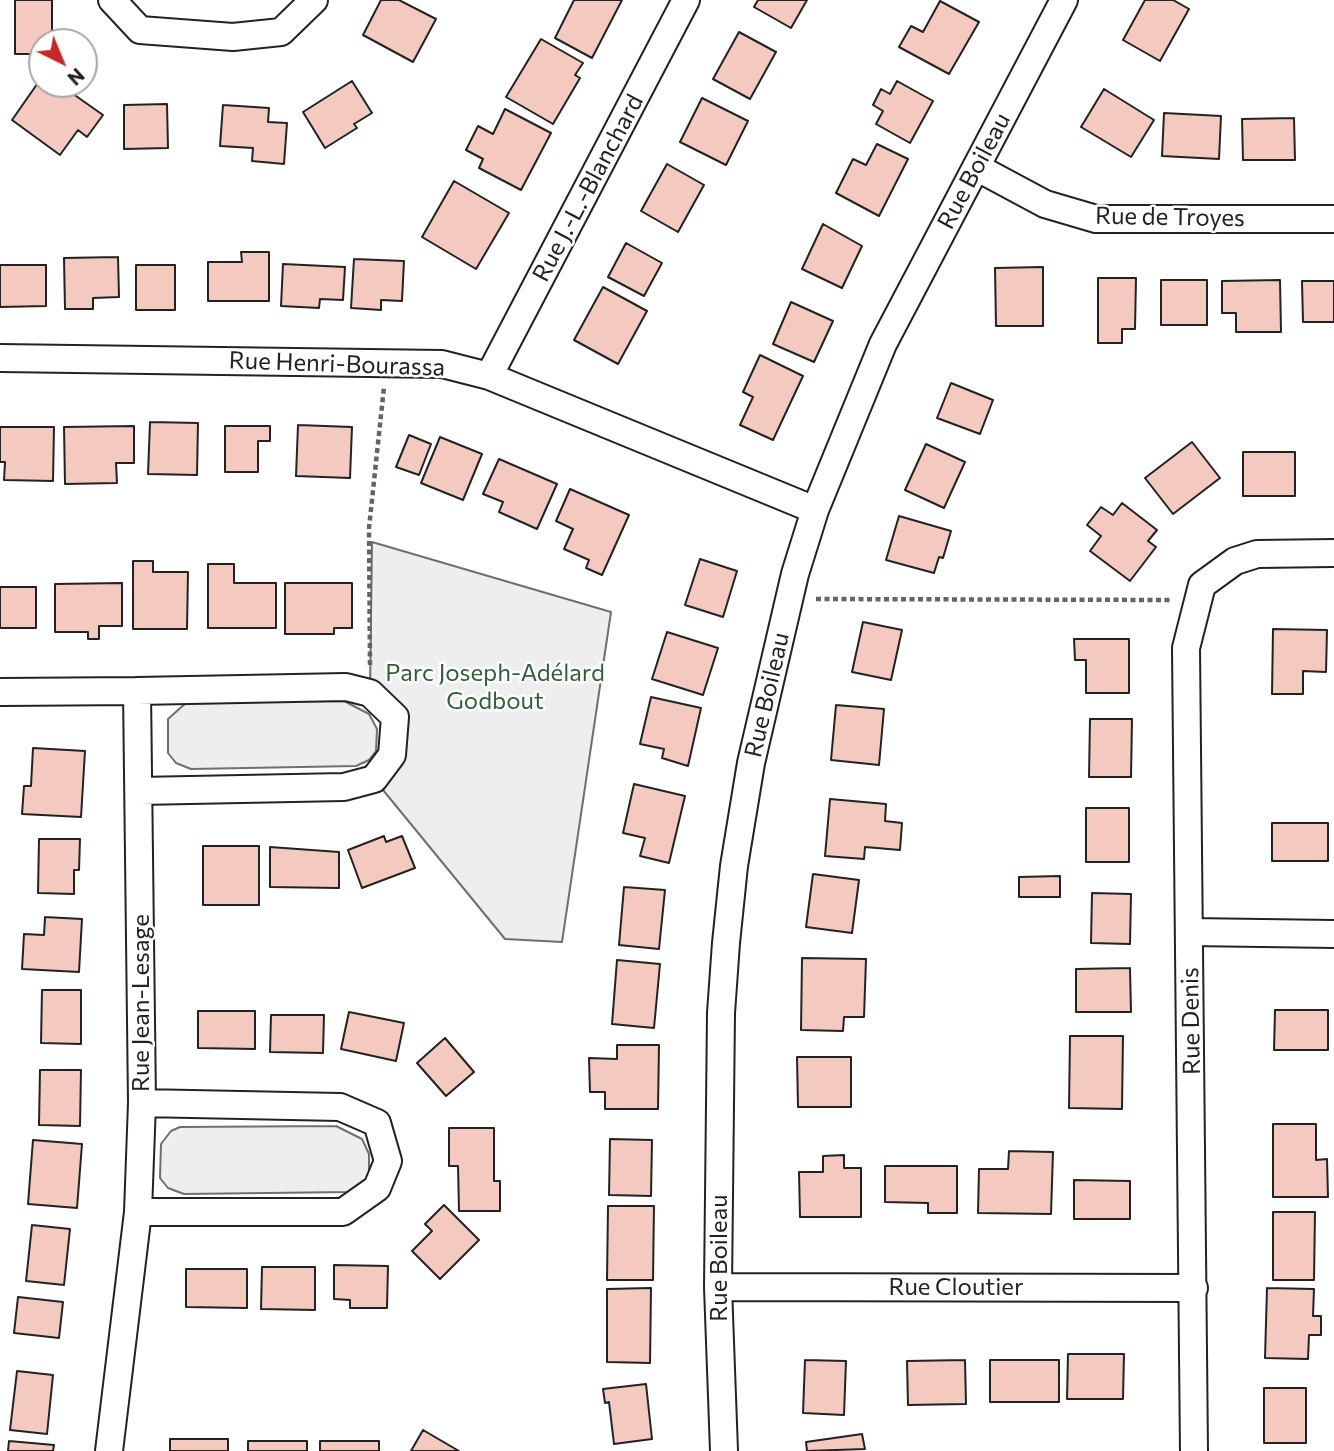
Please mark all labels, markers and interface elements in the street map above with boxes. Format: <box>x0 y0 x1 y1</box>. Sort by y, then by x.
north arrow <box>28 28 98 98</box>
text: N <box>63 64 89 91</box>
street label: Rue J.-L.-Blanchard <box>526 89 650 287</box>
street label: Rue Boileau <box>931 108 1017 234</box>
street label: Rue de Troyes <box>1095 201 1245 233</box>
street label: Rue Henri-Bourassa <box>228 346 446 382</box>
street label: Rue Boileau <box>739 630 795 760</box>
park label: Parc Joseph-Adélard Godbout <box>385 659 605 715</box>
street label: Rue Jean-Lesage <box>127 914 155 1092</box>
street label: Rue Denis <box>1176 967 1206 1075</box>
street label: Rue Boileau <box>705 1194 733 1322</box>
street label: Rue Cloutier <box>888 1273 1024 1301</box>

